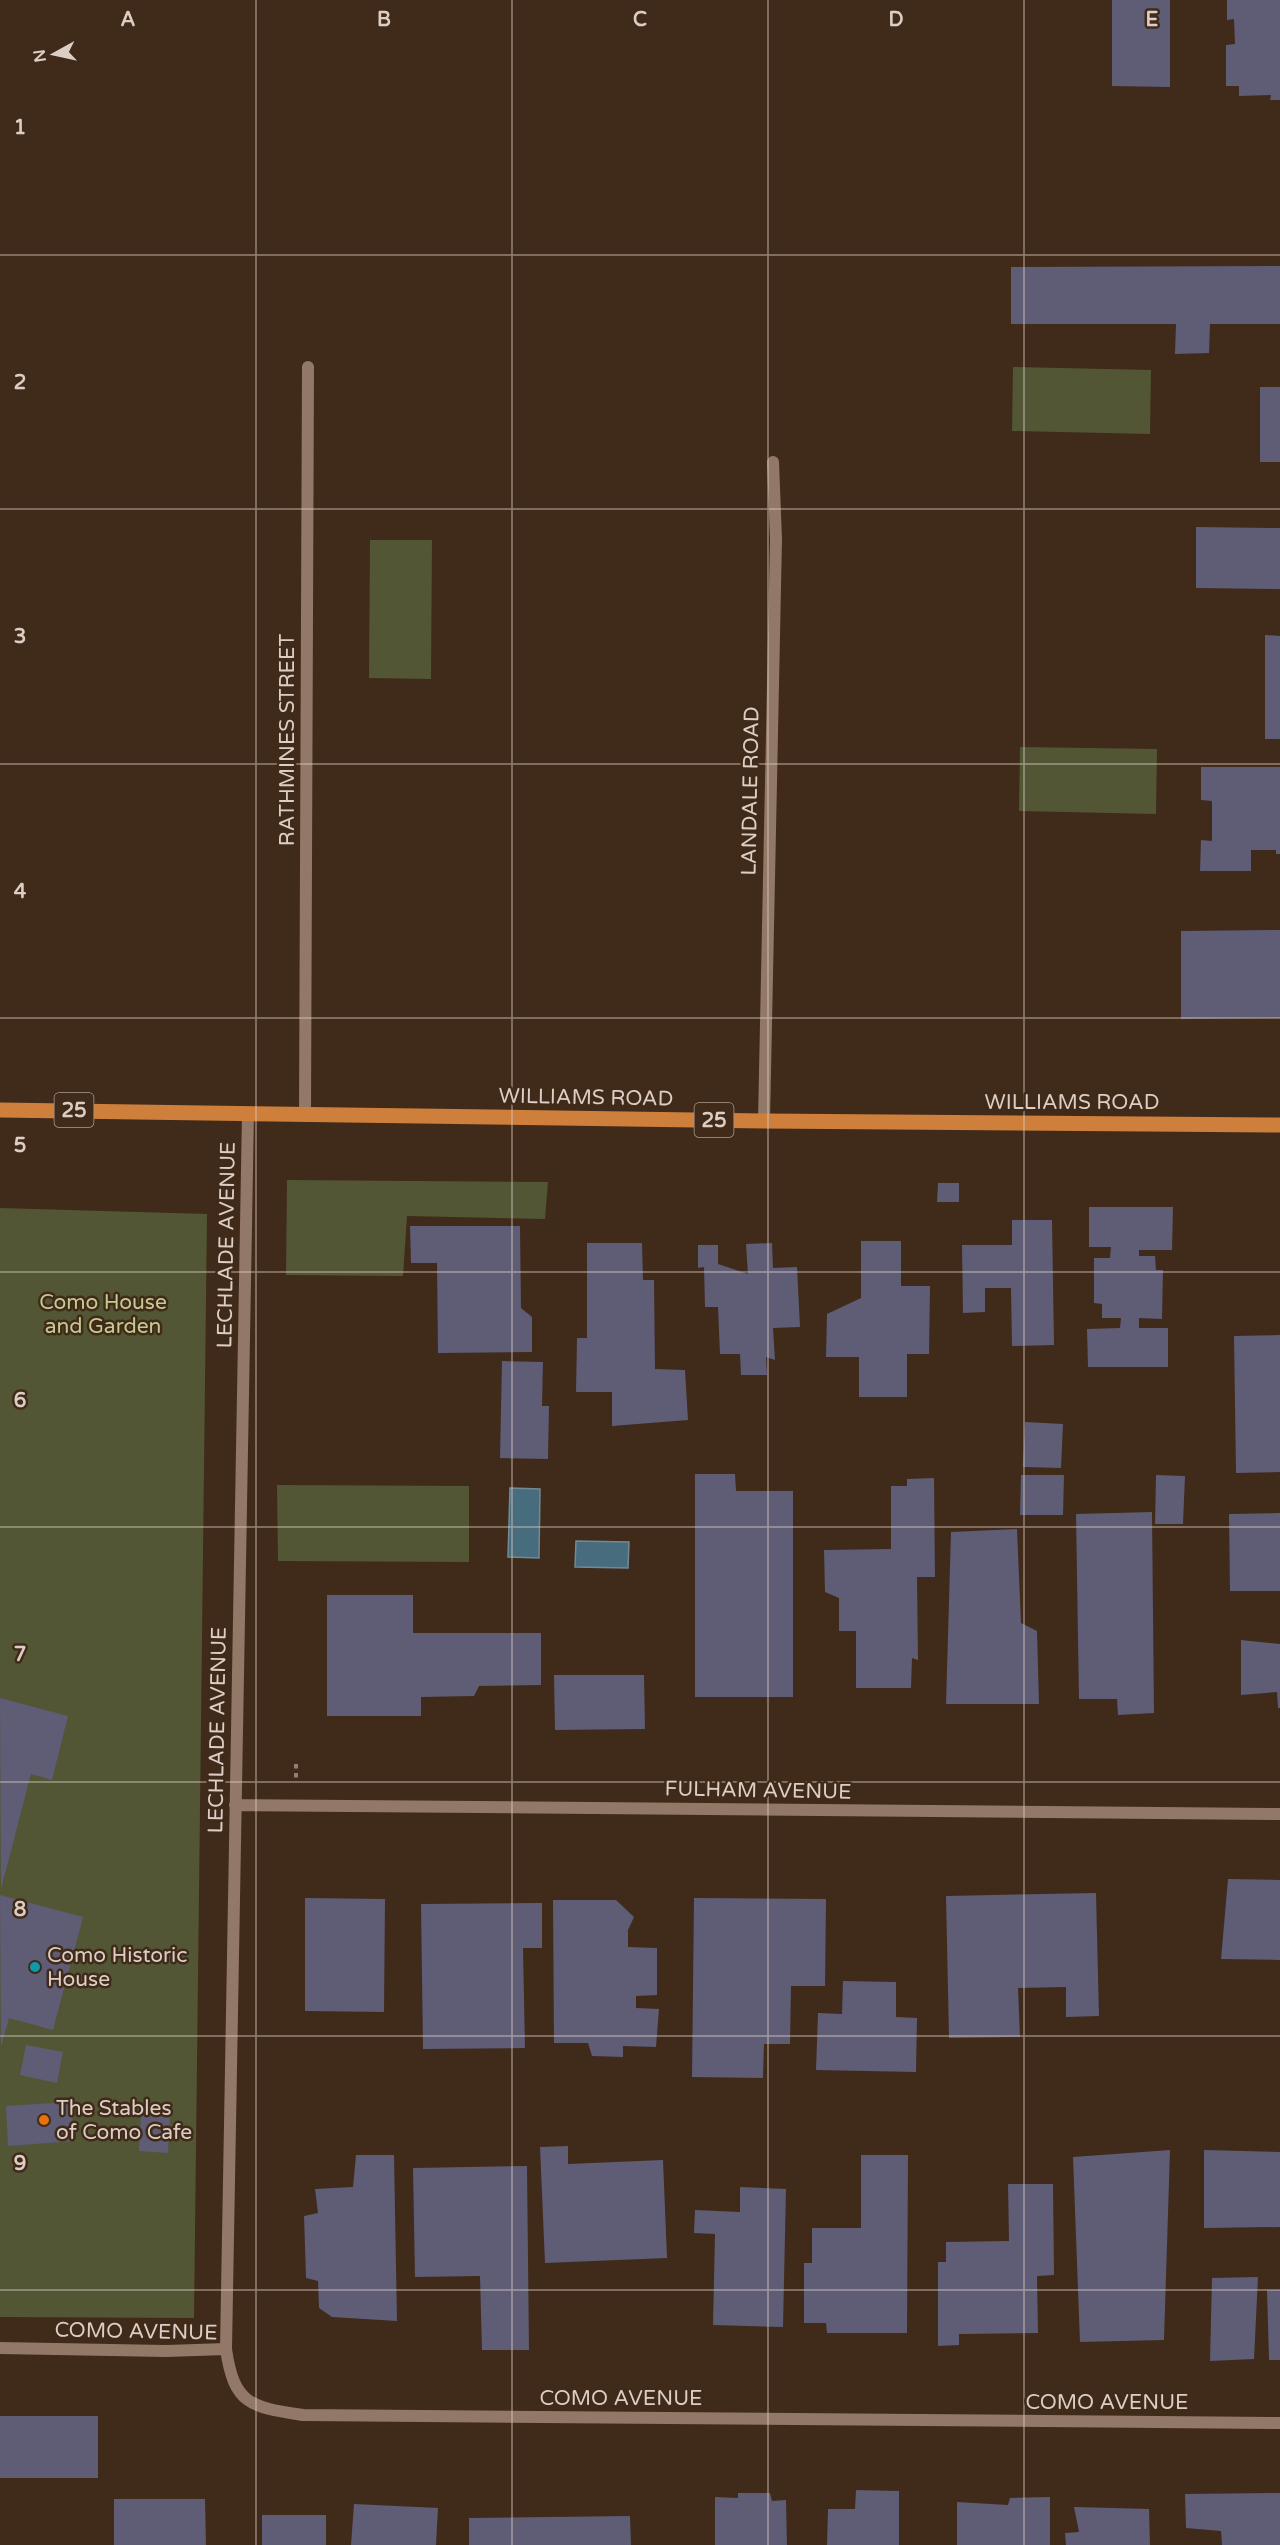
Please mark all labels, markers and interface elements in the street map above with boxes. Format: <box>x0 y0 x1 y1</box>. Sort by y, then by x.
text: A <box>121 8 136 32</box>
text: B <box>377 8 391 32</box>
text: C <box>633 8 647 32</box>
text: D <box>888 8 904 32</box>
text: E <box>1146 8 1159 32</box>
north arrow <box>24 24 84 84</box>
text: N <box>29 48 51 64</box>
text: 1 <box>14 116 26 140</box>
text: 2 <box>14 371 26 395</box>
text: 3 <box>14 625 26 649</box>
street label: RATHMINES STREET <box>275 634 300 846</box>
street label: LANDALE ROAD <box>737 706 764 876</box>
text: 4 <box>14 880 27 904</box>
street label: WILLIAMS ROAD <box>498 1083 674 1112</box>
street label: WILLIAMS ROAD <box>985 1090 1159 1115</box>
road number: 25 <box>54 1093 94 1127</box>
road number: 25 <box>694 1103 734 1137</box>
text: 5 <box>14 1134 26 1158</box>
street label: LECHLADE AVENUE <box>212 1141 241 1349</box>
park label: Como House and Garden <box>39 1290 167 1339</box>
text: 6 <box>14 1389 26 1413</box>
street label: LECHLADE AVENUE <box>203 1626 232 1834</box>
text: 7 <box>14 1643 26 1667</box>
street label: FULHAM AVENUE <box>664 1776 852 1805</box>
text: 8 <box>14 1898 26 1922</box>
place label: Como Historic House <box>47 1943 188 1992</box>
marker: Como Historic House <box>28 1960 42 1974</box>
place label: The Stables of Como Cafe <box>56 2096 192 2145</box>
marker: The Stables of Como Cafe <box>37 2113 51 2127</box>
text: 9 <box>14 2152 26 2176</box>
street label: COMO AVENUE <box>54 2318 218 2345</box>
street label: COMO AVENUE <box>540 2386 702 2411</box>
street label: COMO AVENUE <box>1026 2390 1188 2415</box>

